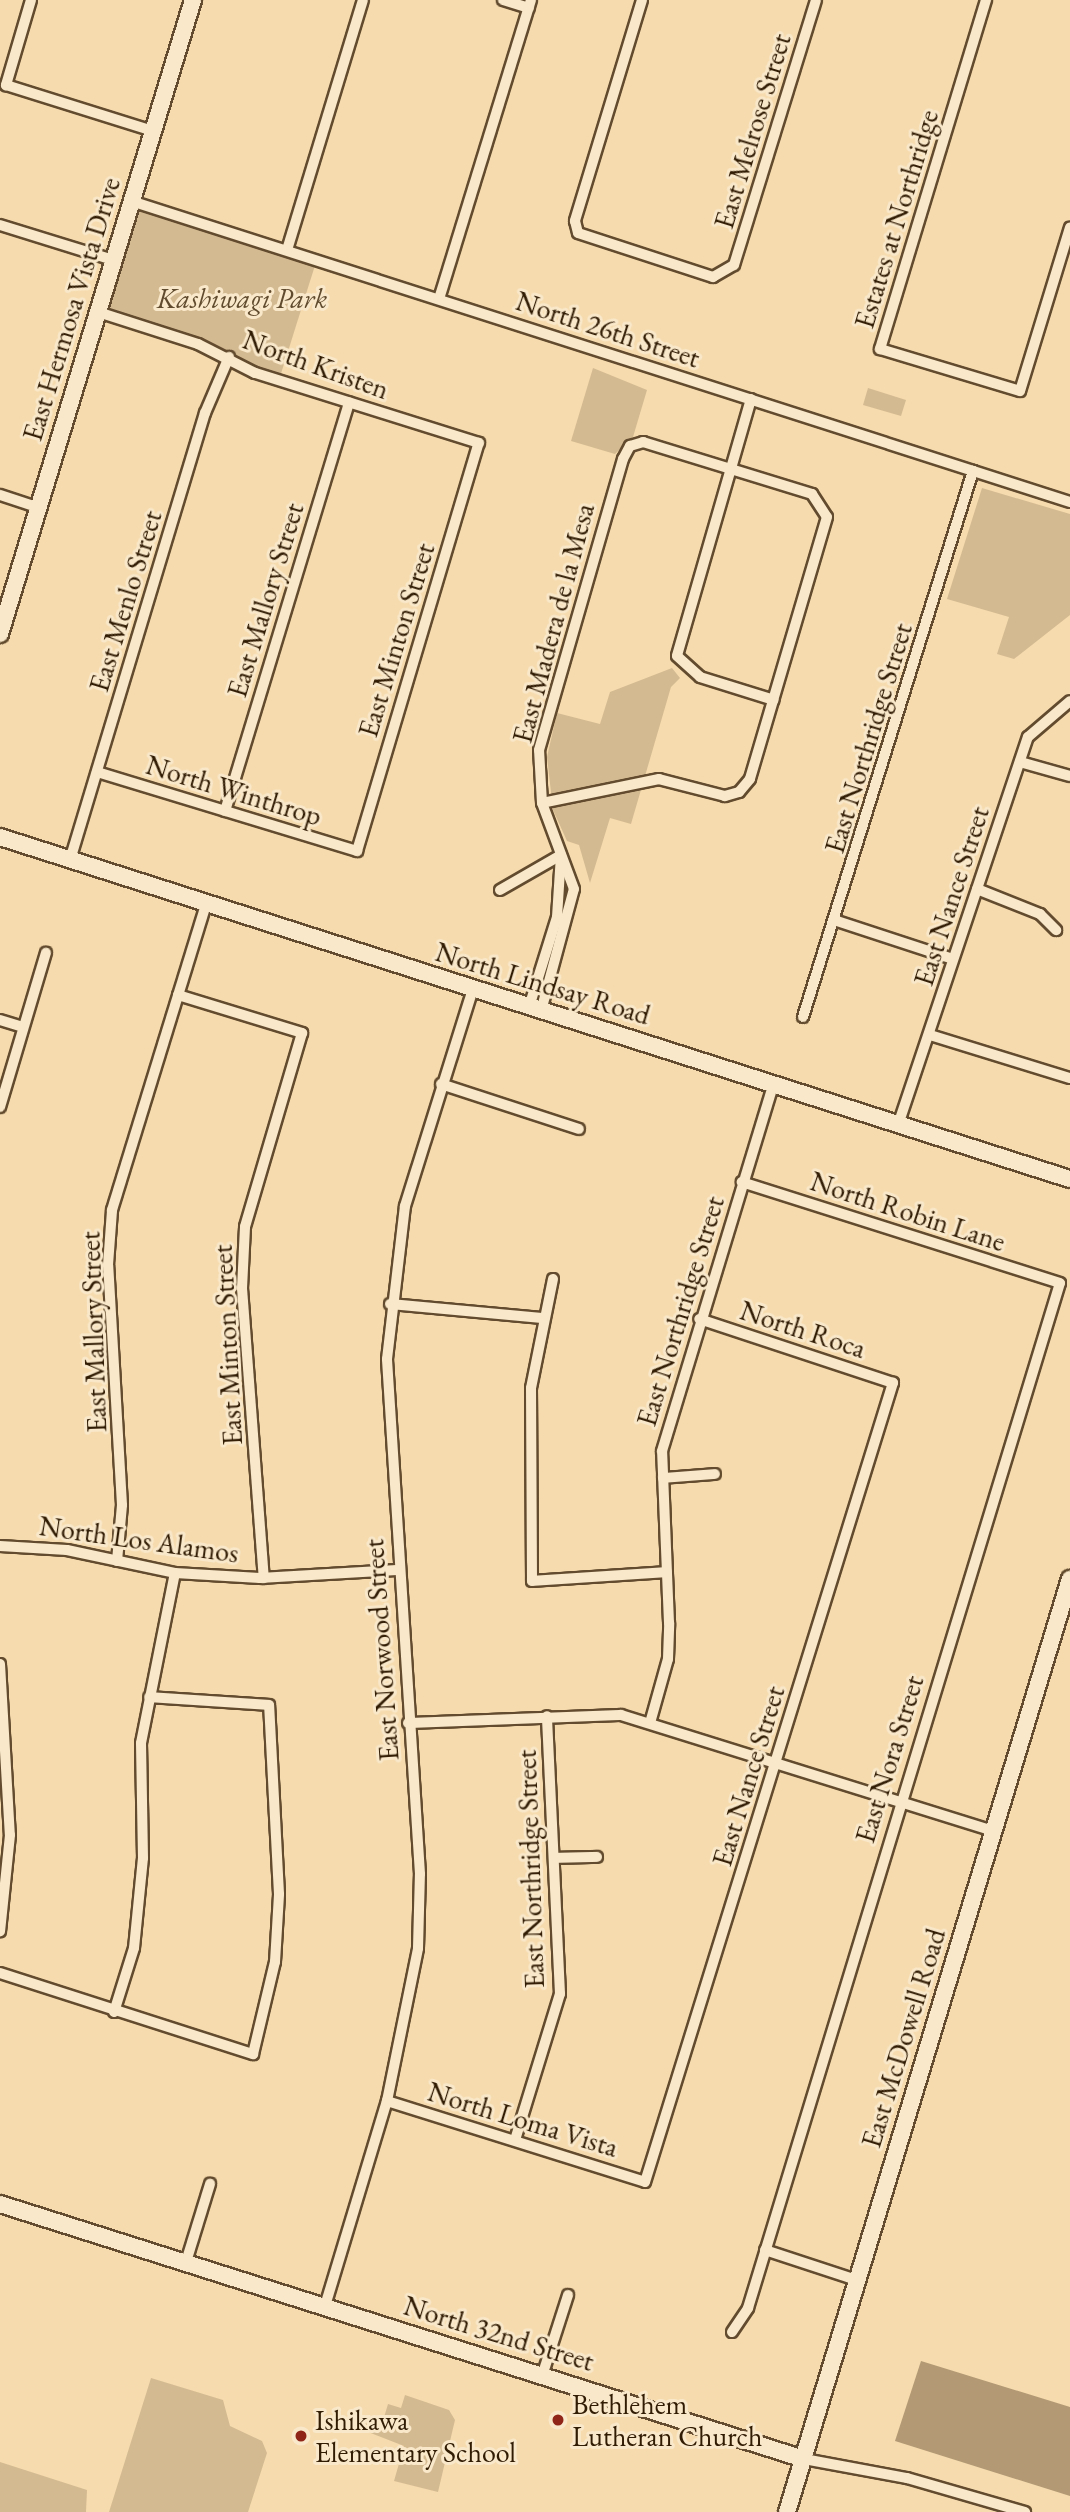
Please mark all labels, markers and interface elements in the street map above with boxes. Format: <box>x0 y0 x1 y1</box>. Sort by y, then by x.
street label: East Melrose Street <box>706 29 798 233</box>
street label: Estates at Northridge <box>847 106 945 332</box>
street label: East Hermosa Vista Drive <box>15 173 127 445</box>
park label: Kashiwagi Park <box>157 281 327 315</box>
street label: North 26th Street <box>512 283 704 375</box>
street label: North Kristen <box>238 322 394 406</box>
street label: East Mallory Street <box>219 499 311 701</box>
street label: East Madera de la Mesa <box>505 499 601 747</box>
street label: East Menlo Street <box>81 506 169 696</box>
street label: East Minton Street <box>351 539 441 741</box>
street label: East Northridge Street <box>817 619 919 857</box>
street label: North Winthrop <box>142 747 326 833</box>
street label: East Nance Street <box>906 802 996 990</box>
street label: North Lindsay Road <box>432 934 654 1032</box>
street label: North Robin Lane <box>806 1164 1010 1258</box>
street label: East Northridge Street <box>629 1192 731 1430</box>
street label: East Mallory Street <box>73 1231 113 1433</box>
street label: East Minton Street <box>205 1244 249 1446</box>
street label: North Roca <box>736 1293 870 1365</box>
street label: North Los Alamos <box>37 1508 241 1570</box>
street label: East Norwood Street <box>356 1538 406 1762</box>
street label: East Nora Street <box>848 1671 930 1847</box>
street label: East Nance Street <box>705 1682 791 1870</box>
street label: East Northridge Street <box>509 1749 551 1989</box>
street label: East McDowell Road <box>854 1924 952 2152</box>
street label: North Loma Vista <box>424 2074 622 2164</box>
street label: North 32nd Street <box>400 2288 598 2378</box>
place label: Bethlehem Lutheran Church <box>572 2387 762 2453</box>
place label: Ishikawa Elementary School <box>315 2403 516 2469</box>
marker: Bethlehem Lutheran Church <box>550 2412 566 2428</box>
marker: Ishikawa Elementary School <box>293 2428 309 2444</box>

